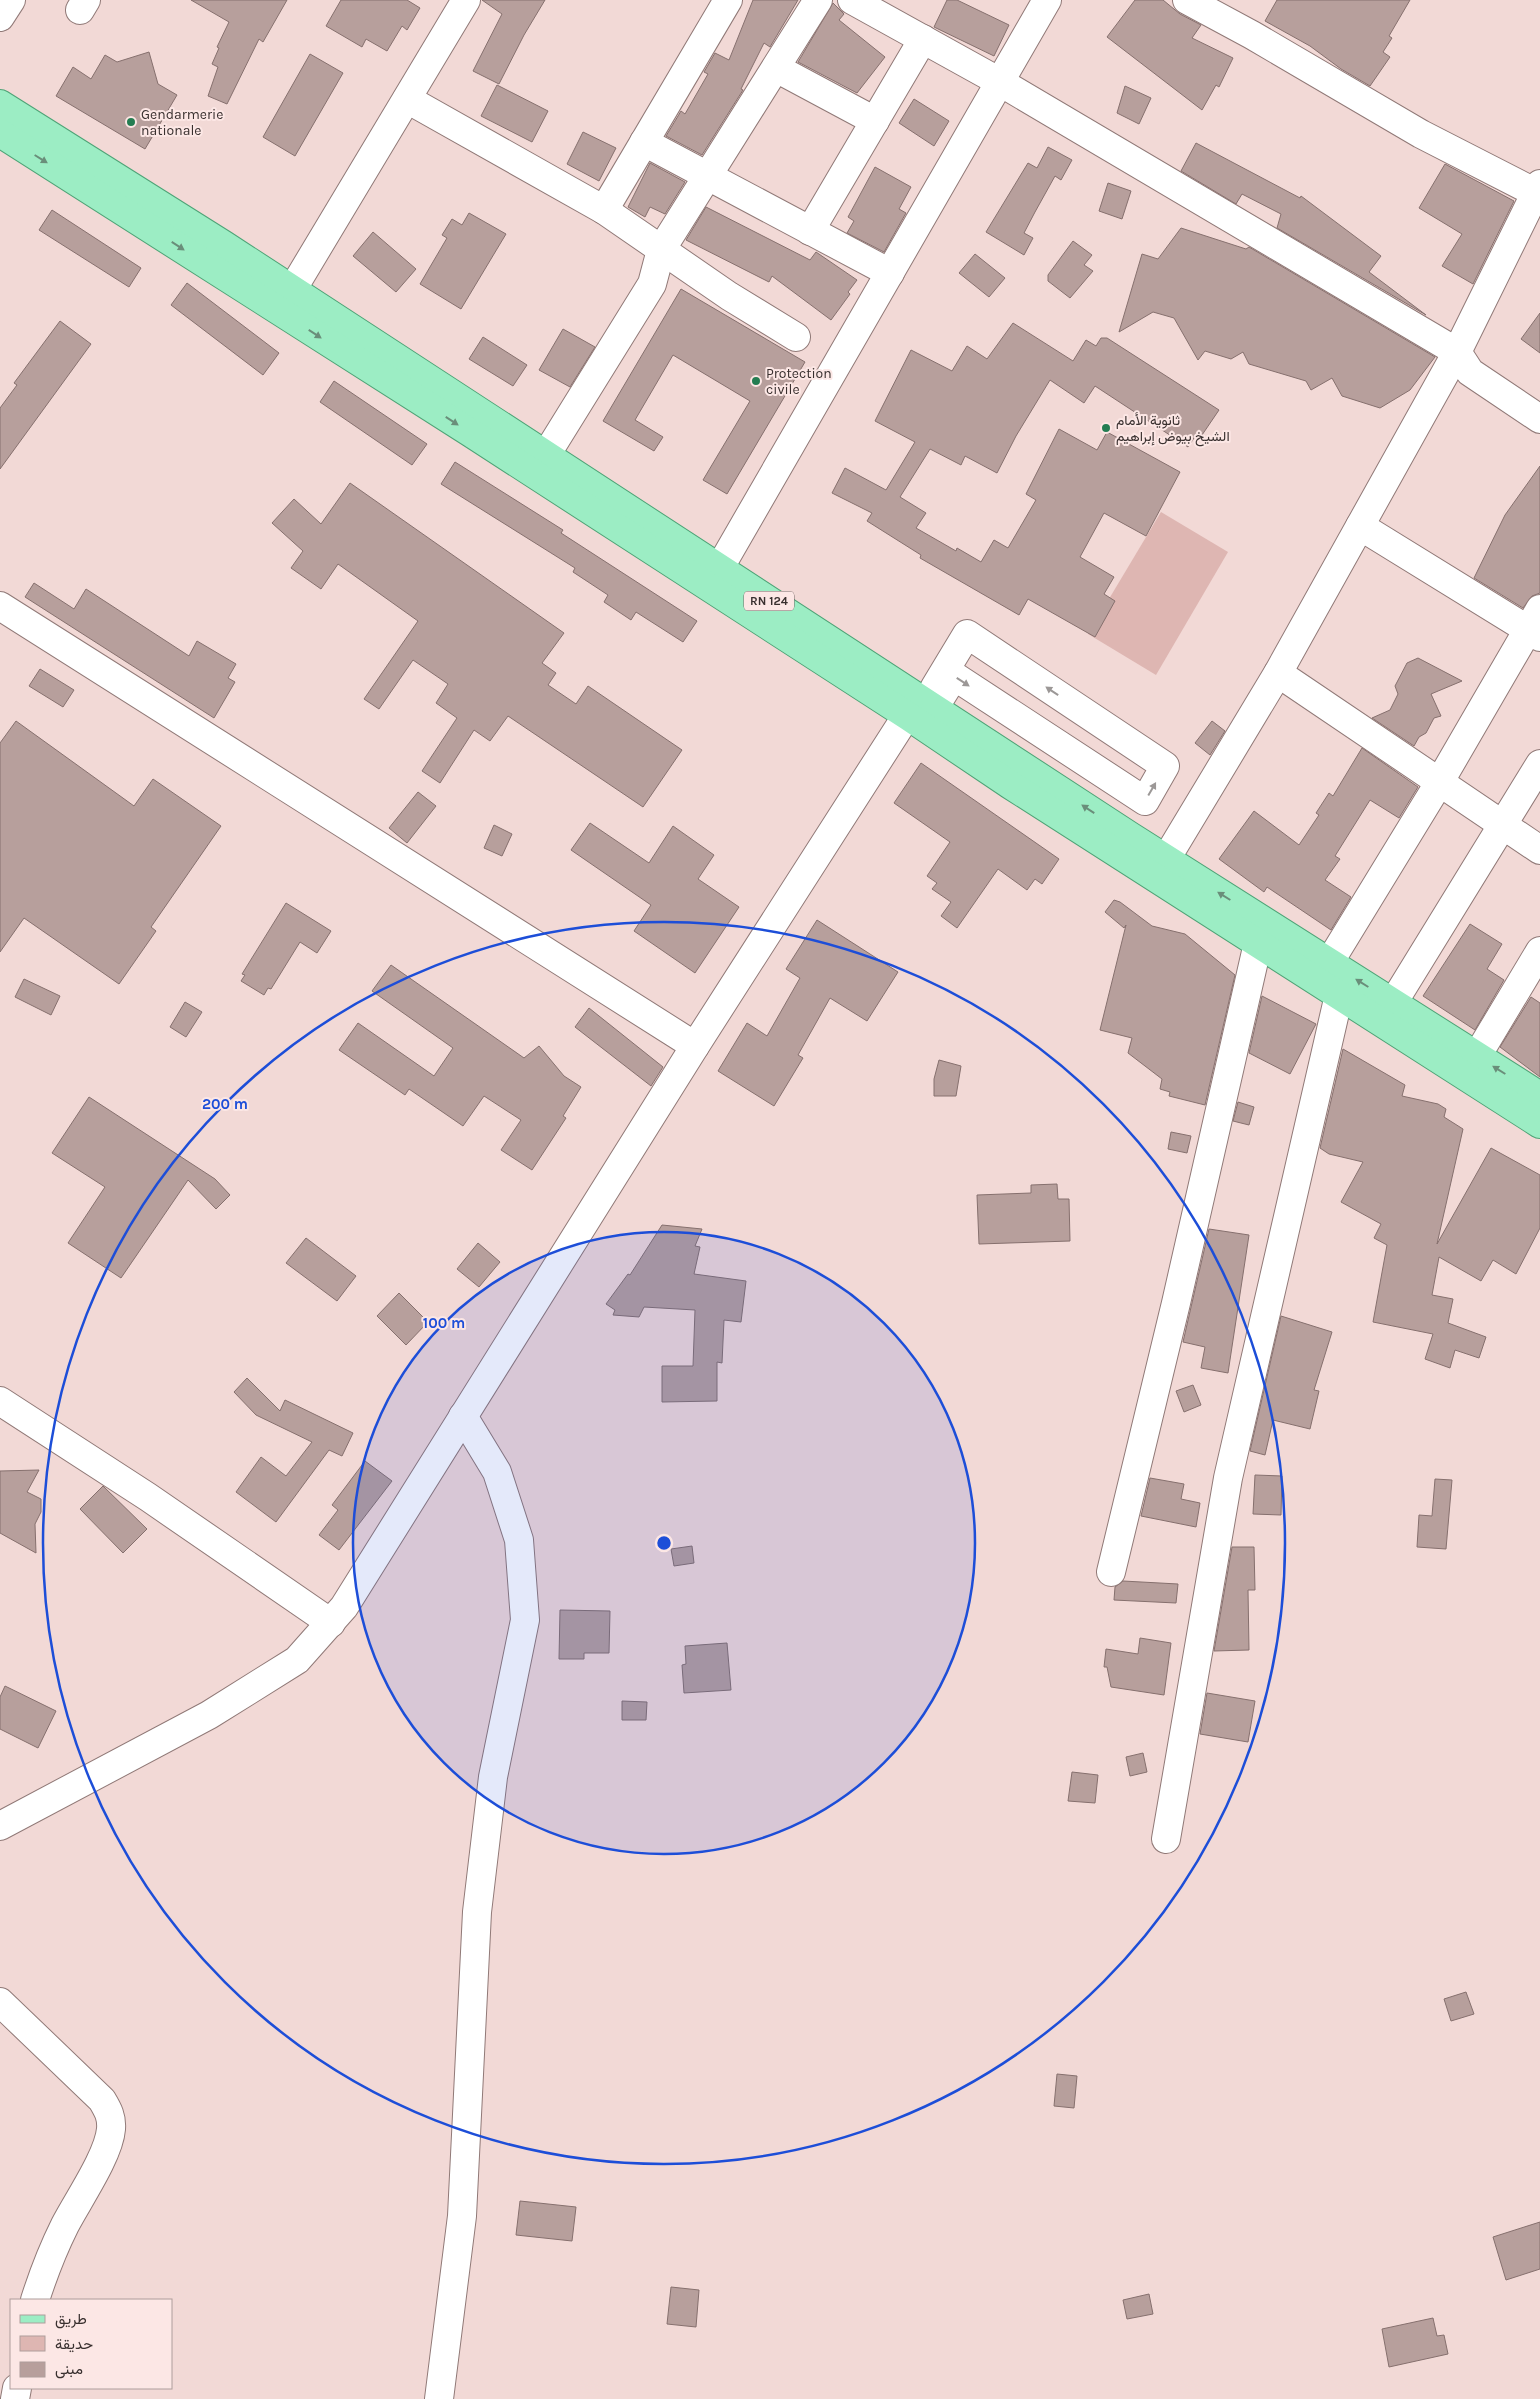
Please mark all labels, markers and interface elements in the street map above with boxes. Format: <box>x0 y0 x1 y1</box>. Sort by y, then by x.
place label: Gendarmerie nationale <box>141 106 223 139</box>
marker: Gendarmerie nationale <box>125 116 137 128</box>
one-way arrow <box>35 154 48 163</box>
one-way arrow <box>172 241 185 251</box>
one-way arrow <box>308 329 322 338</box>
place label: Protection civile <box>766 365 832 398</box>
marker: Protection civile <box>750 375 762 387</box>
place label: ثانوية الأمام الشيخ بيوض إبراهيم <box>1116 412 1230 447</box>
one-way arrow <box>445 417 459 426</box>
marker: ثانوية الأمام الشيخ بيوض إبراهيم <box>1100 422 1112 434</box>
road number: RN 124 <box>744 592 794 610</box>
one-way arrow <box>956 677 969 686</box>
one-way arrow <box>1045 686 1059 695</box>
one-way arrow <box>1148 782 1157 795</box>
one-way arrow <box>1081 804 1094 813</box>
one-way arrow <box>1218 892 1231 901</box>
one-way arrow <box>1355 978 1368 988</box>
one-way arrow <box>1492 1066 1505 1075</box>
text: 200 m <box>202 1095 248 1113</box>
text: 100 m <box>423 1314 465 1332</box>
centre of rings <box>655 1534 673 1552</box>
legend <box>10 2299 172 2389</box>
text: طريق <box>55 2310 87 2329</box>
text: حديقة <box>55 2335 93 2353</box>
text: مبنى <box>55 2360 83 2379</box>

